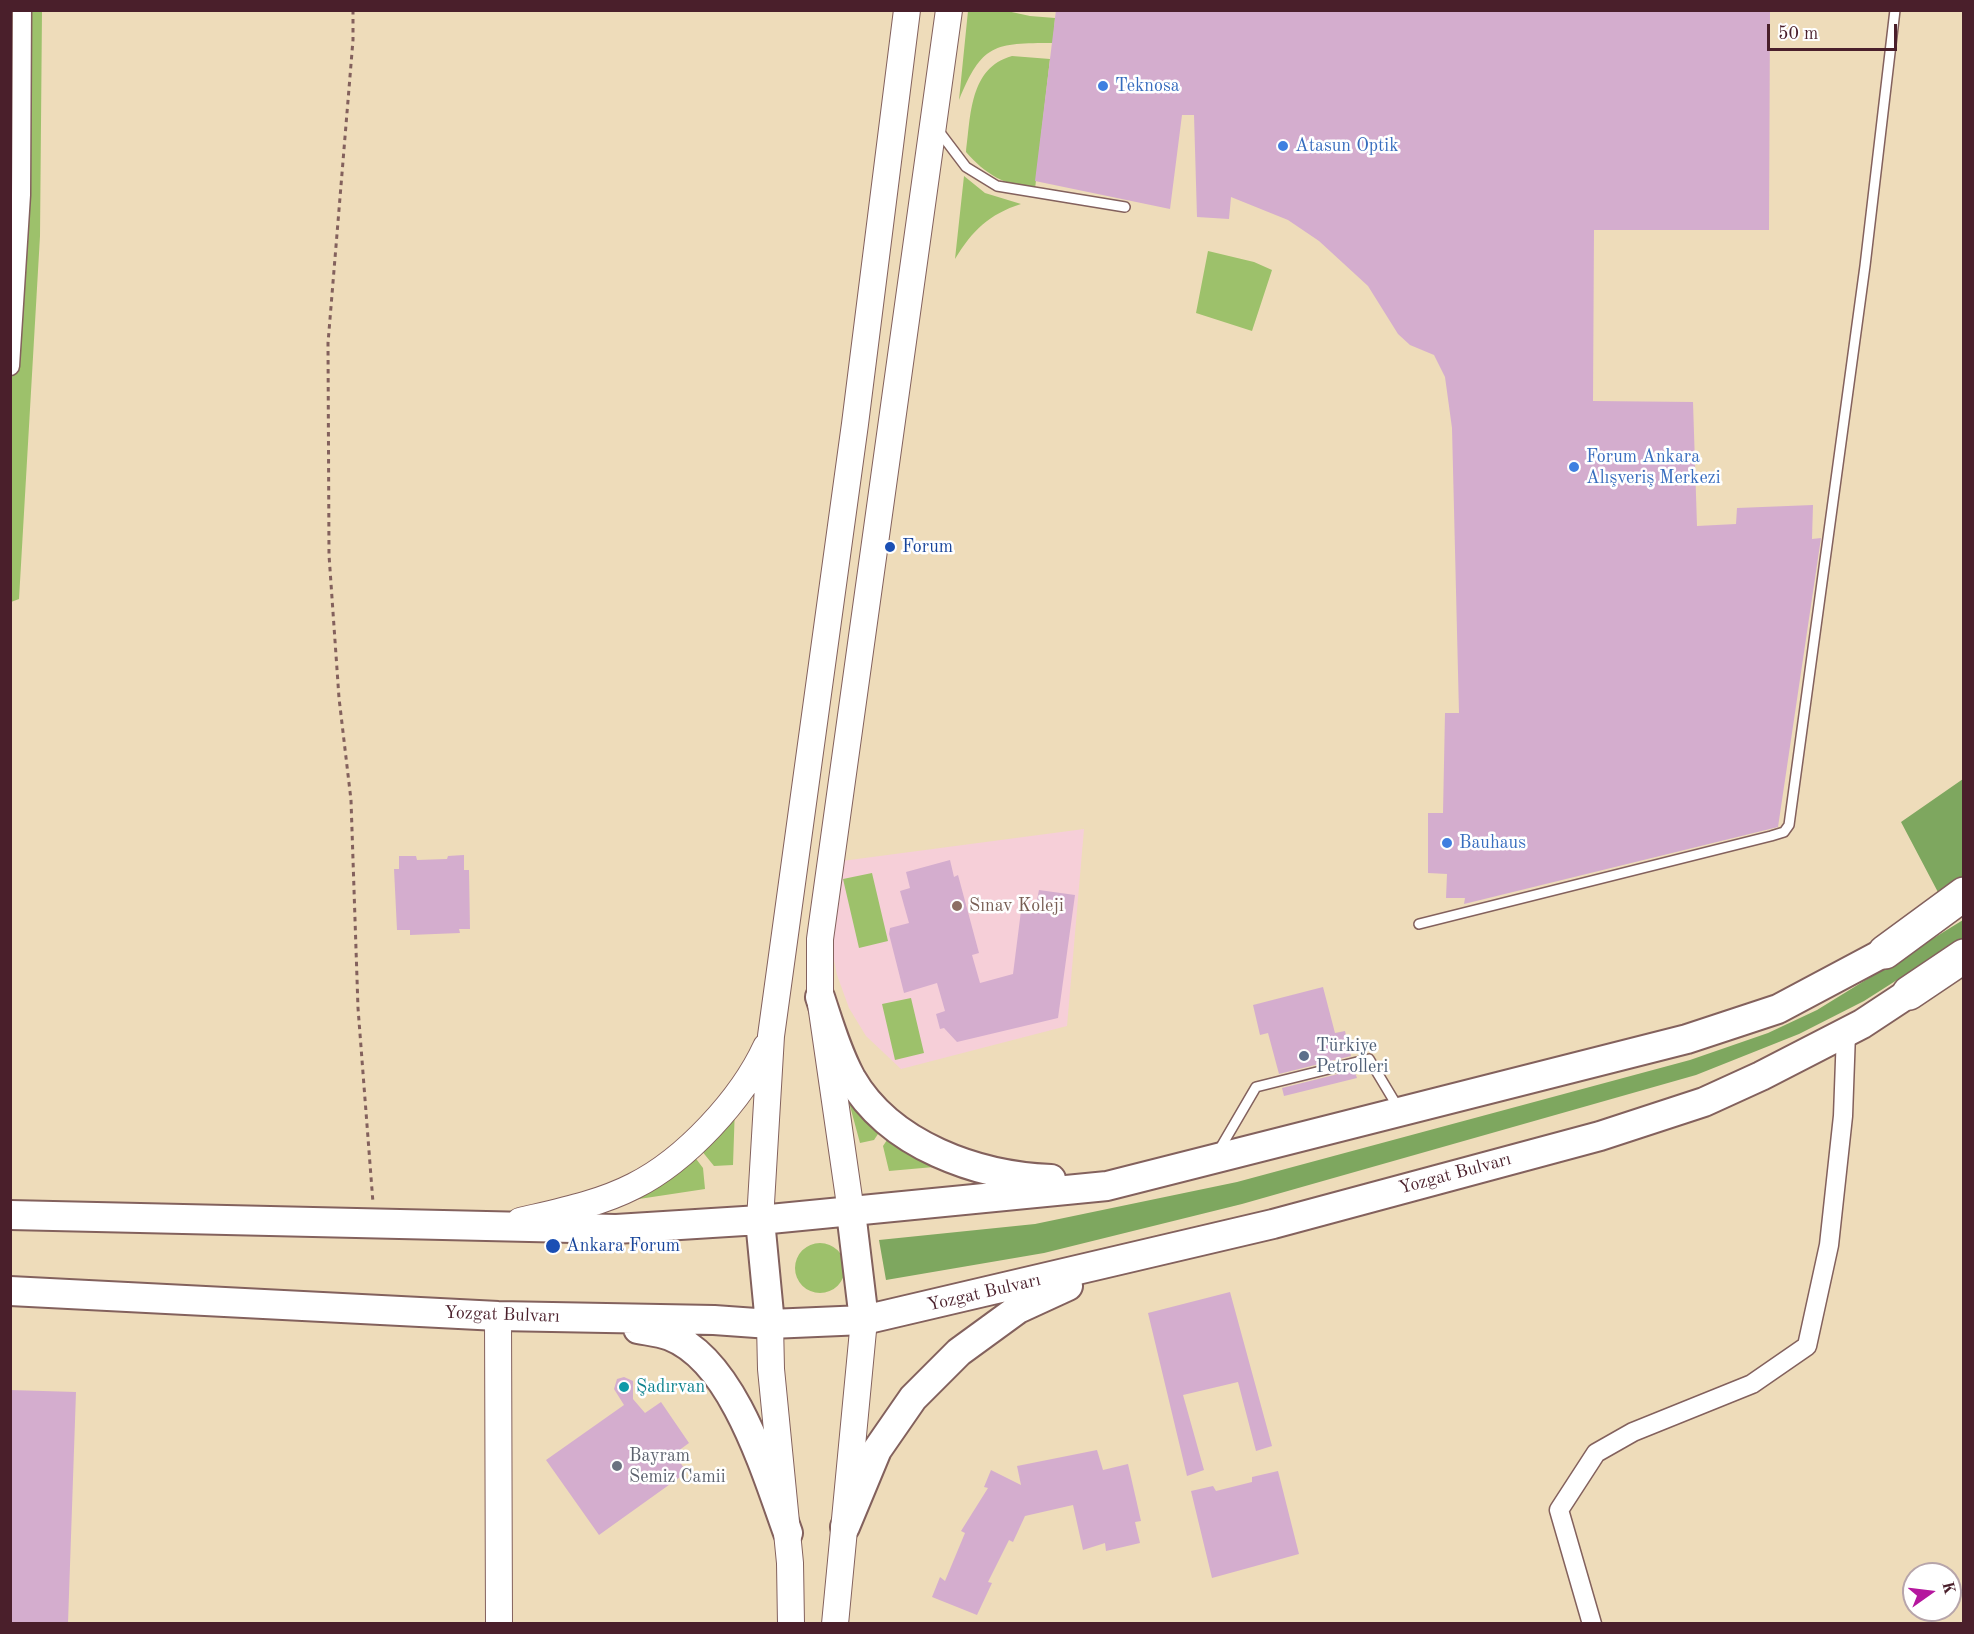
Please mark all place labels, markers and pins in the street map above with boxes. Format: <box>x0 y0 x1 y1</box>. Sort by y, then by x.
place label: Teknosa <box>1115 75 1180 97</box>
marker: Teknosa <box>1096 79 1110 93</box>
place label: Atasun Optik <box>1295 135 1399 157</box>
marker: Atasun Optik <box>1276 139 1290 153</box>
place label: Forum Ankara Alışveriş Merkezi <box>1586 446 1720 488</box>
marker: Forum Ankara Alışveriş Merkezi <box>1567 460 1581 474</box>
place label: Forum <box>902 536 953 558</box>
marker: Forum <box>883 540 897 554</box>
place label: Bauhaus <box>1459 832 1526 854</box>
marker: Bauhaus <box>1440 836 1454 850</box>
place label: Sınav Koleji <box>969 895 1064 917</box>
marker: Sınav Koleji <box>950 899 964 913</box>
place label: Türkiye Petrolleri <box>1316 1035 1388 1078</box>
marker: Türkiye Petrolleri <box>1297 1049 1311 1063</box>
place label: Ankara Forum <box>566 1235 680 1257</box>
marker: Ankara Forum <box>544 1237 562 1255</box>
place label: Şadırvan <box>636 1376 705 1398</box>
marker: Şadırvan <box>617 1380 631 1394</box>
place label: Bayram Semiz Camii <box>629 1445 726 1488</box>
marker: Bayram Semiz Camii <box>610 1459 624 1473</box>

